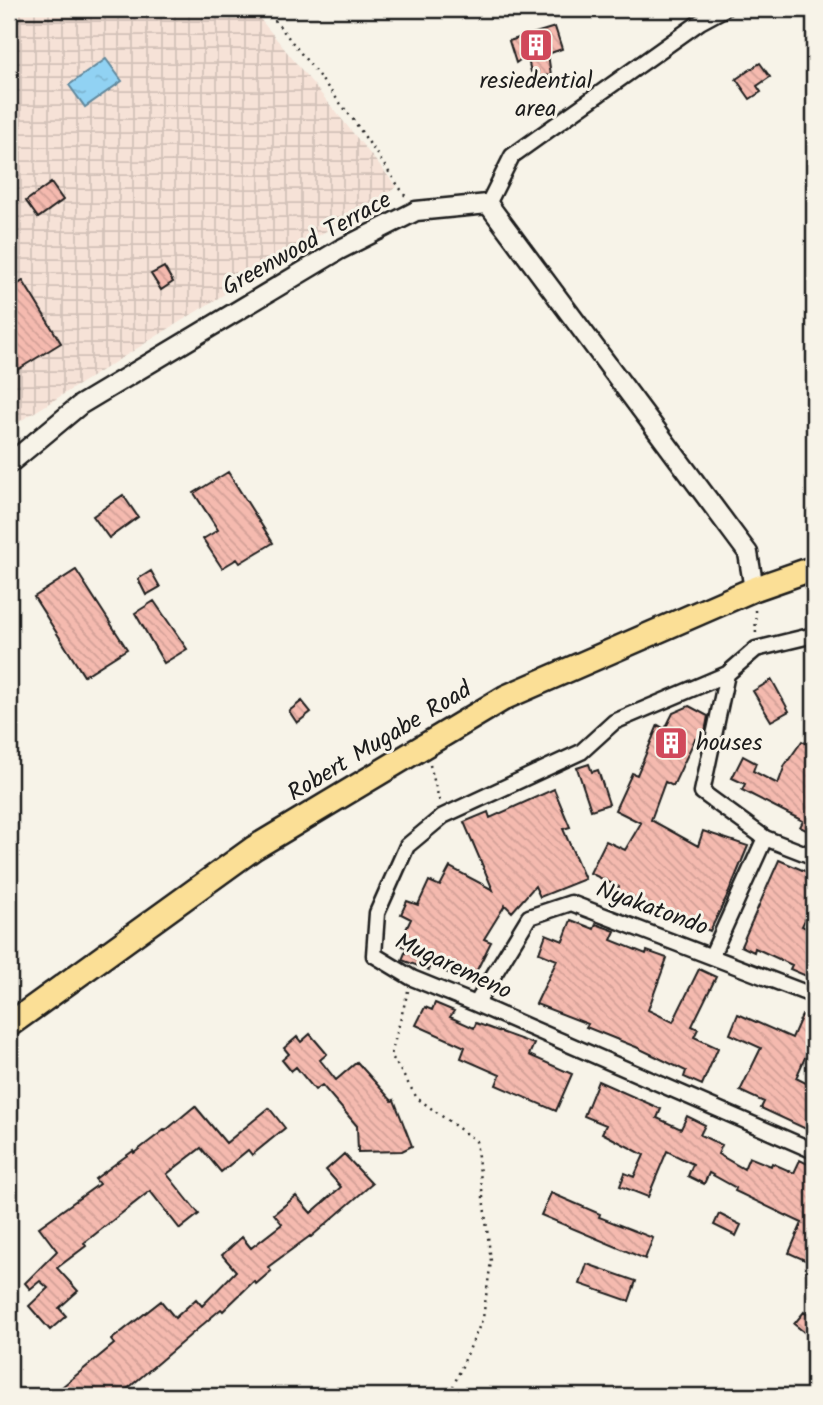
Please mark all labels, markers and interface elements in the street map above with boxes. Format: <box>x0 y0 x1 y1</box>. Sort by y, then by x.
building icon: resiedential area <box>517 26 555 64</box>
place label: resiedential area <box>479 62 593 129</box>
street label: Greenwood Terrace <box>215 181 399 307</box>
street label: Robert Mugabe Road <box>280 671 481 813</box>
building icon: houses <box>652 724 690 762</box>
place label: houses <box>696 724 763 763</box>
street label: Nyakatondo <box>590 871 714 947</box>
street label: Mugaremeno <box>388 923 518 1011</box>

